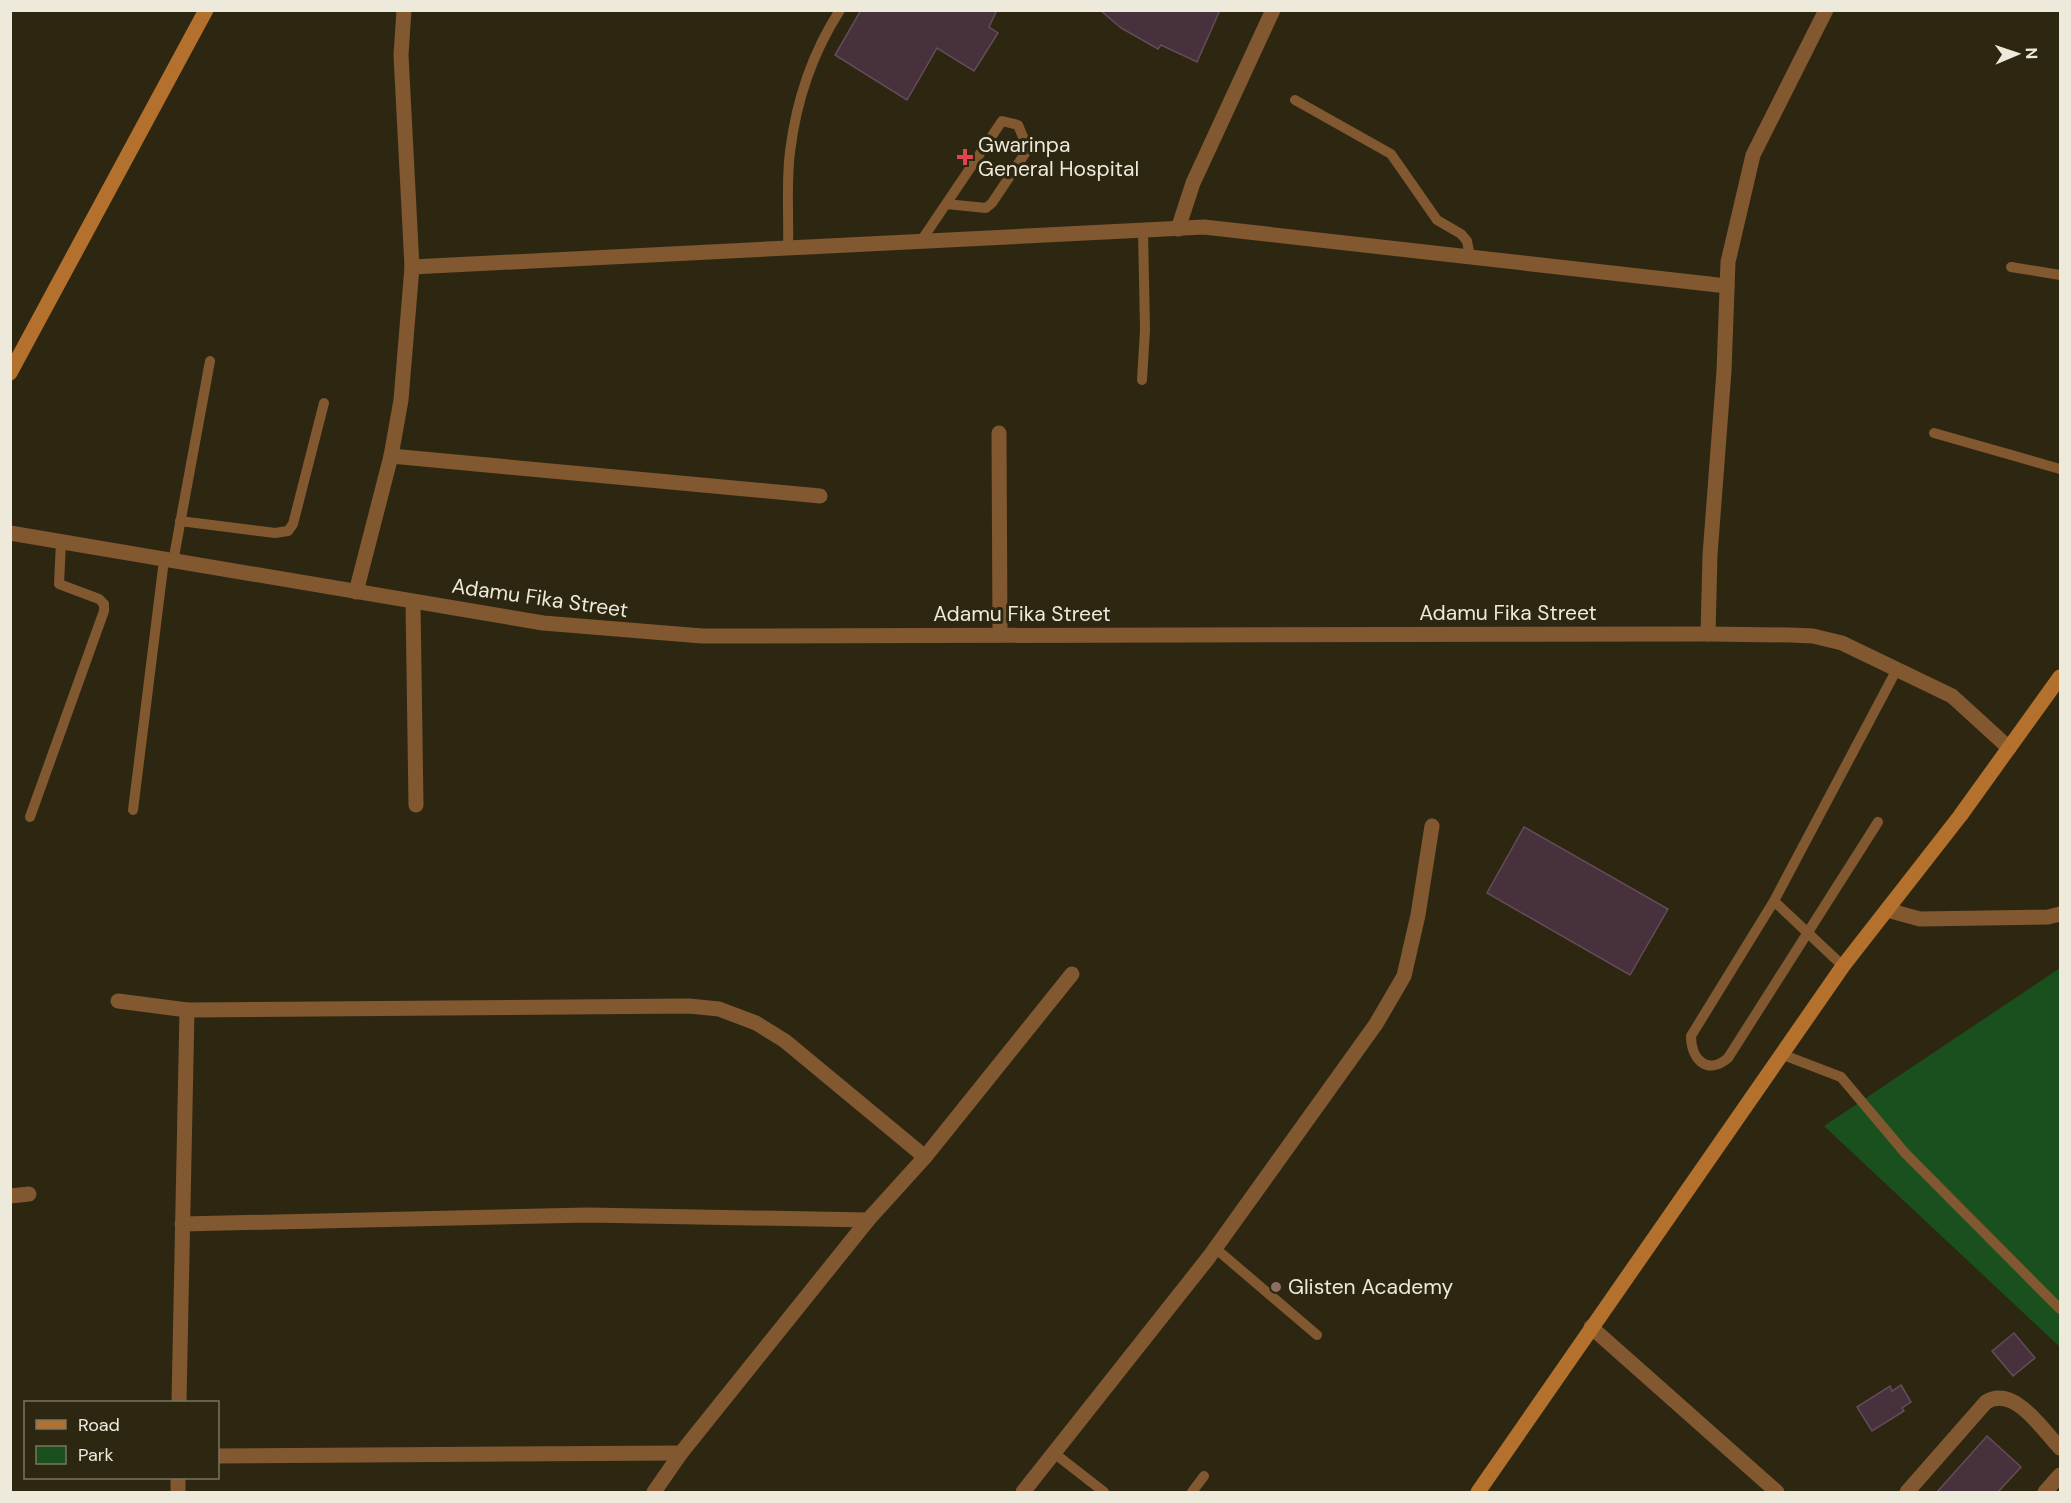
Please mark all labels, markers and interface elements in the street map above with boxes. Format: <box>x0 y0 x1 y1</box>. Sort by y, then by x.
north arrow <box>1987 24 2047 84</box>
text: N <box>2021 47 2042 60</box>
place label: Gwarinpa General Hospital <box>978 131 1139 183</box>
marker: Gwarinpa General Hospital <box>956 148 974 166</box>
street label: Adamu Fika Street <box>450 572 630 624</box>
street label: Adamu Fika Street <box>1419 599 1597 627</box>
street label: Adamu Fika Street <box>933 600 1111 628</box>
place label: Glisten Academy <box>1288 1273 1454 1301</box>
marker: Glisten Academy <box>1269 1280 1283 1294</box>
legend <box>24 1401 219 1479</box>
text: Road <box>78 1413 120 1437</box>
text: Park <box>78 1443 114 1467</box>

